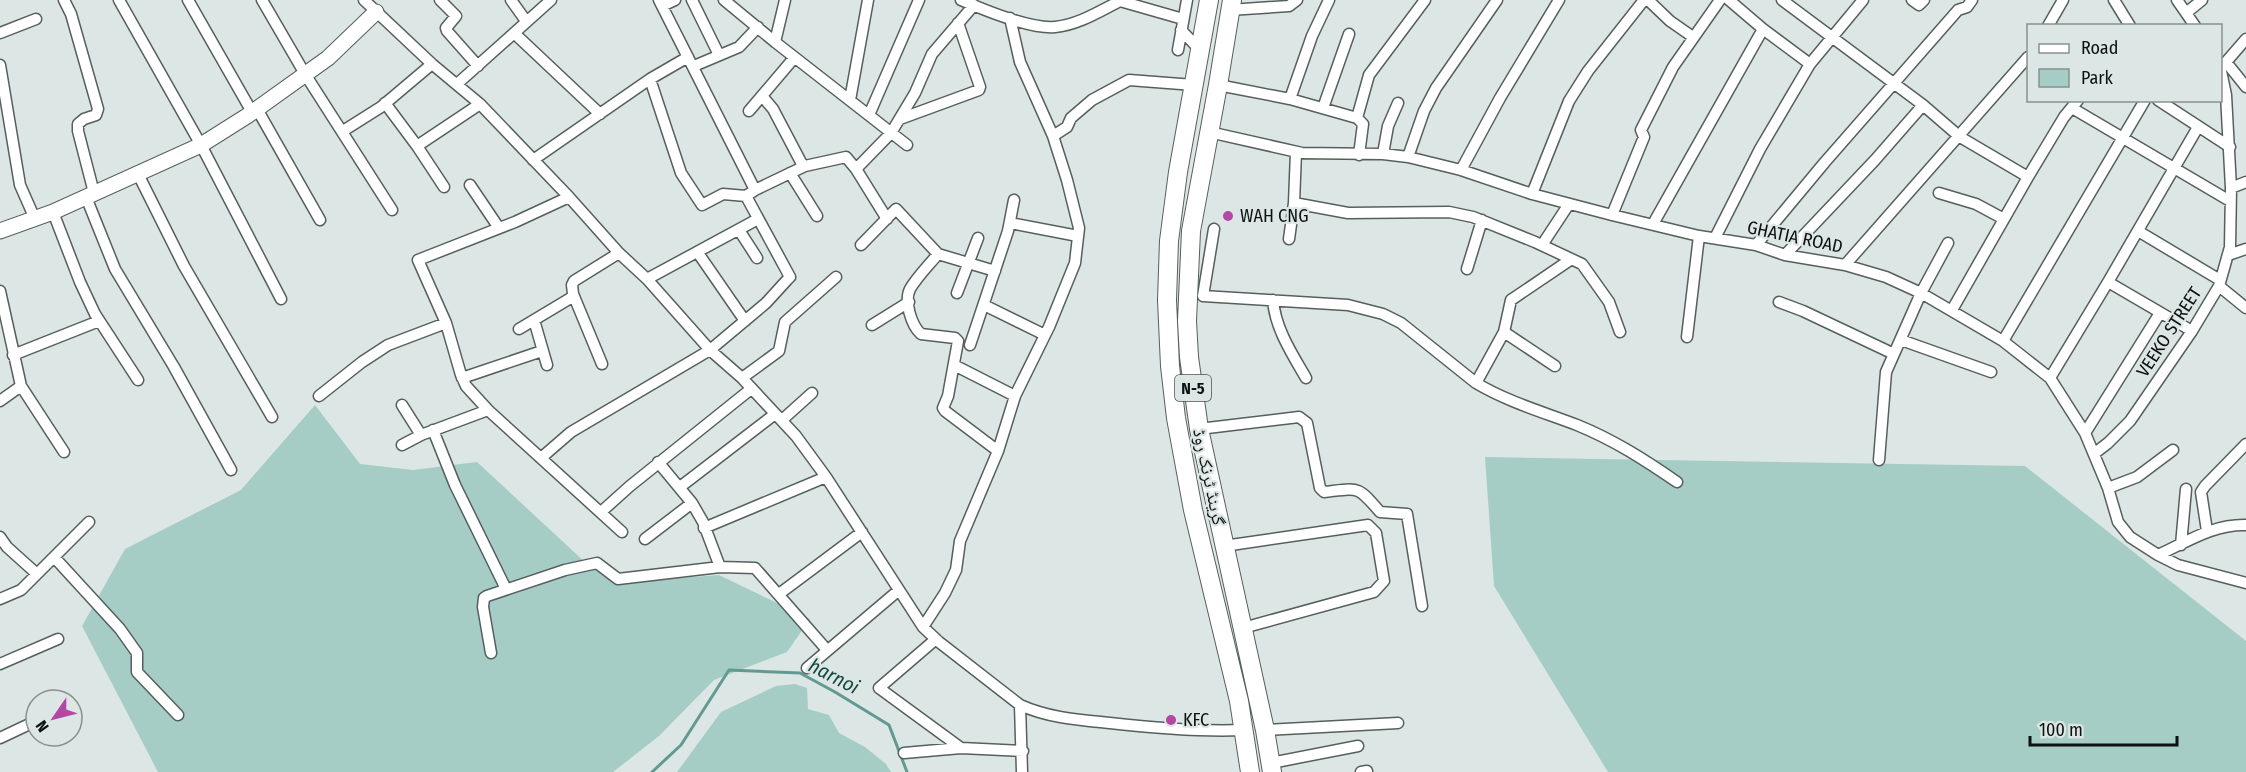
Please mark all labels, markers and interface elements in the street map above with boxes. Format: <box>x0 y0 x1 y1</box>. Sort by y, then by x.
legend <box>2027 24 2222 102</box>
text: Road <box>2081 37 2118 59</box>
text: Park <box>2081 67 2114 89</box>
place label: WAH CNG <box>1240 205 1308 227</box>
marker: WAH CNG <box>1221 209 1235 223</box>
street label: GHATIA ROAD <box>1745 216 1845 258</box>
street label: VEEKO STREET <box>2132 282 2207 381</box>
road number: N-5 <box>1175 375 1211 401</box>
street label: گرینڈ ٹرنک روڈ <box>1188 427 1230 528</box>
water label: harnoi <box>805 653 863 699</box>
north arrow <box>24 688 84 748</box>
place label: KFC <box>1183 709 1209 731</box>
scale bar <box>2030 709 2177 747</box>
marker: KFC <box>1164 713 1178 727</box>
text: N <box>32 717 53 736</box>
text: 100 m <box>2039 719 2083 741</box>

